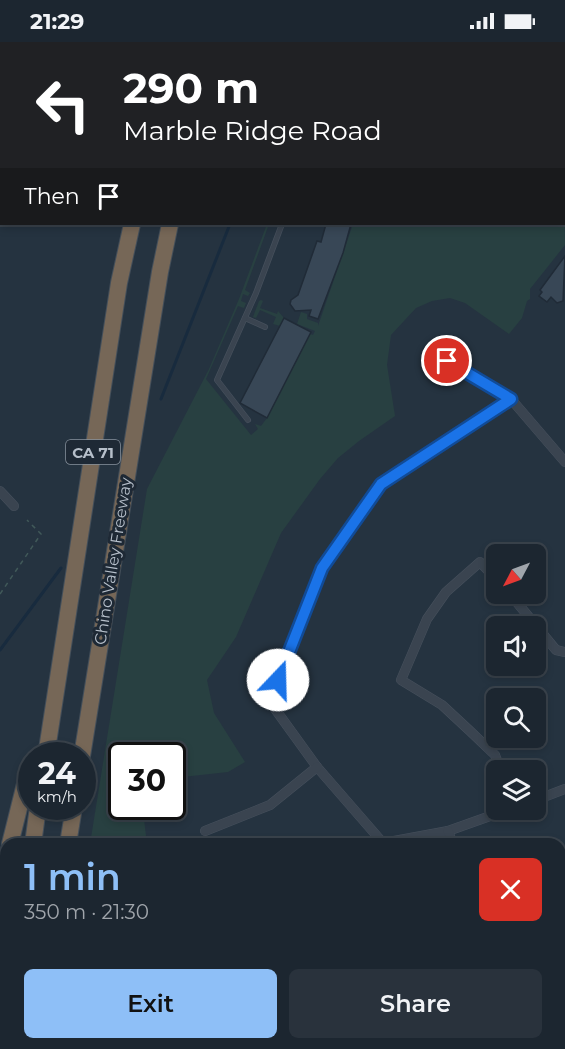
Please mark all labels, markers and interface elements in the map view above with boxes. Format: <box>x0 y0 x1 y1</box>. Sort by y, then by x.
text: 21:29 <box>30 8 84 35</box>
text: 290 m <box>123 62 259 114</box>
icon: left <box>24 66 102 144</box>
text: Marble Ridge Road <box>123 114 382 147</box>
icon: arrive <box>92 180 125 213</box>
text: Then <box>24 183 80 210</box>
pin <box>421 335 472 386</box>
icon: arrive <box>430 344 463 377</box>
road number: CA 71 <box>66 440 120 464</box>
street label: Chino Valley Freeway <box>90 476 136 646</box>
north arrow <box>486 544 546 604</box>
map controls <box>486 544 546 820</box>
button: sound <box>486 616 546 676</box>
position arrow <box>246 648 310 712</box>
button: search <box>486 688 546 748</box>
speed limit sign: 30 <box>108 742 186 820</box>
text: 24 <box>38 755 76 792</box>
button: layers <box>486 760 546 820</box>
text: km/h <box>37 787 77 806</box>
text: 1 min <box>24 855 121 899</box>
button: close <box>479 858 542 921</box>
text: 350 m · 21:30 <box>24 900 149 924</box>
button: Exit <box>24 969 277 1038</box>
button: Share <box>289 969 542 1038</box>

